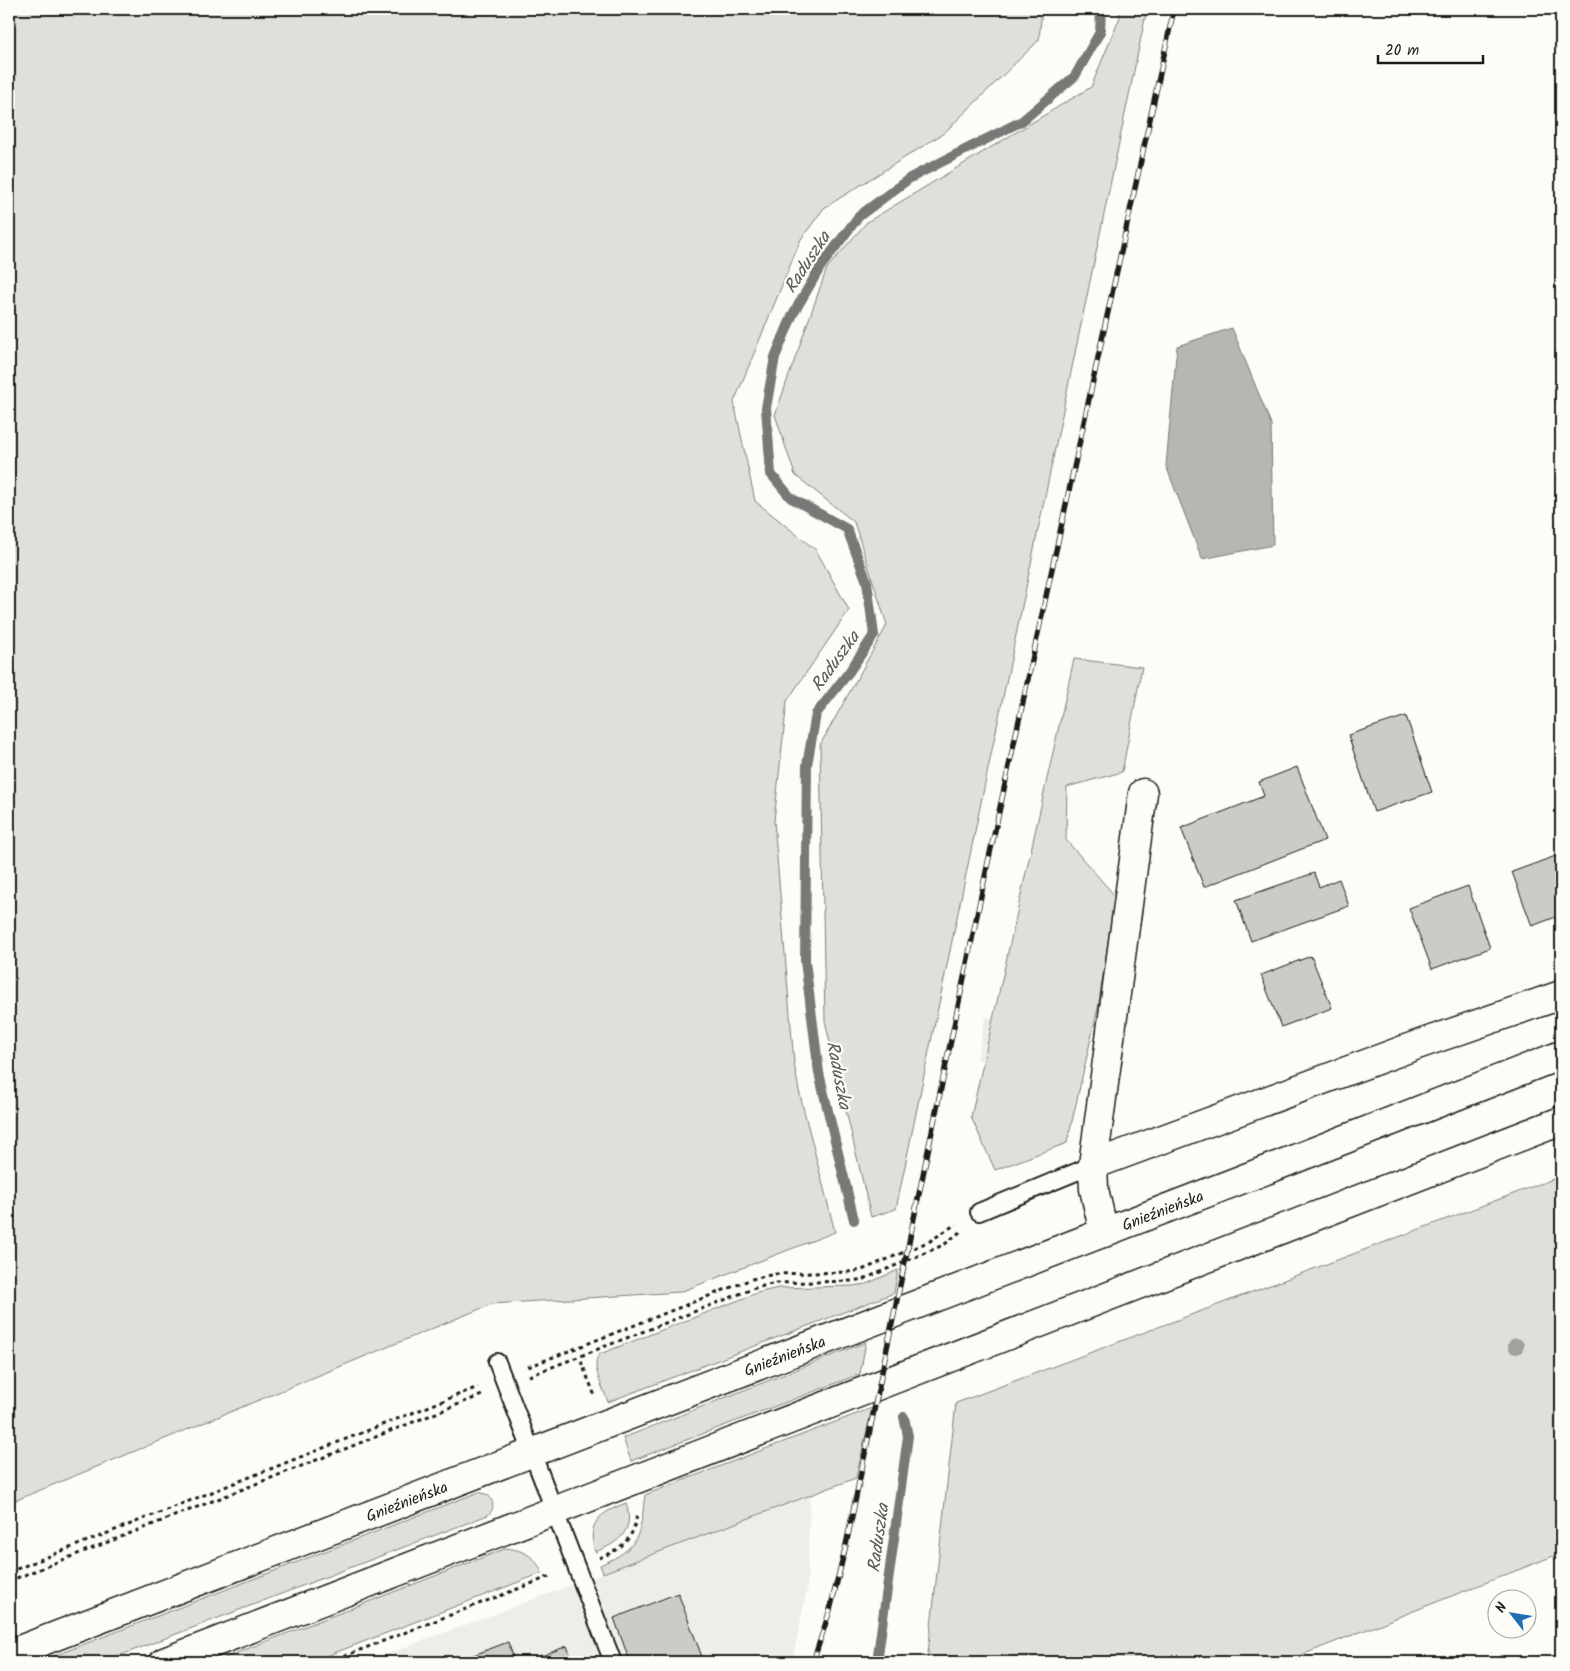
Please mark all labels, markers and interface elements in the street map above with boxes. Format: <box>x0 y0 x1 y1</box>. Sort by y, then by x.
scale bar <box>1378 32 1482 64</box>
text: 20 m <box>1385 39 1419 63</box>
water label: Raduszka <box>777 225 840 300</box>
water label: Raduszka <box>804 624 869 698</box>
water label: Raduszka <box>817 1039 859 1113</box>
street label: Gnieźnieńska <box>1118 1184 1208 1238</box>
street label: Gnieźnieńska <box>740 1330 830 1384</box>
street label: Gnieźnieńska <box>362 1475 452 1529</box>
water label: Raduszka <box>860 1500 899 1574</box>
north arrow <box>1488 1588 1538 1638</box>
text: N <box>1490 1598 1514 1617</box>

